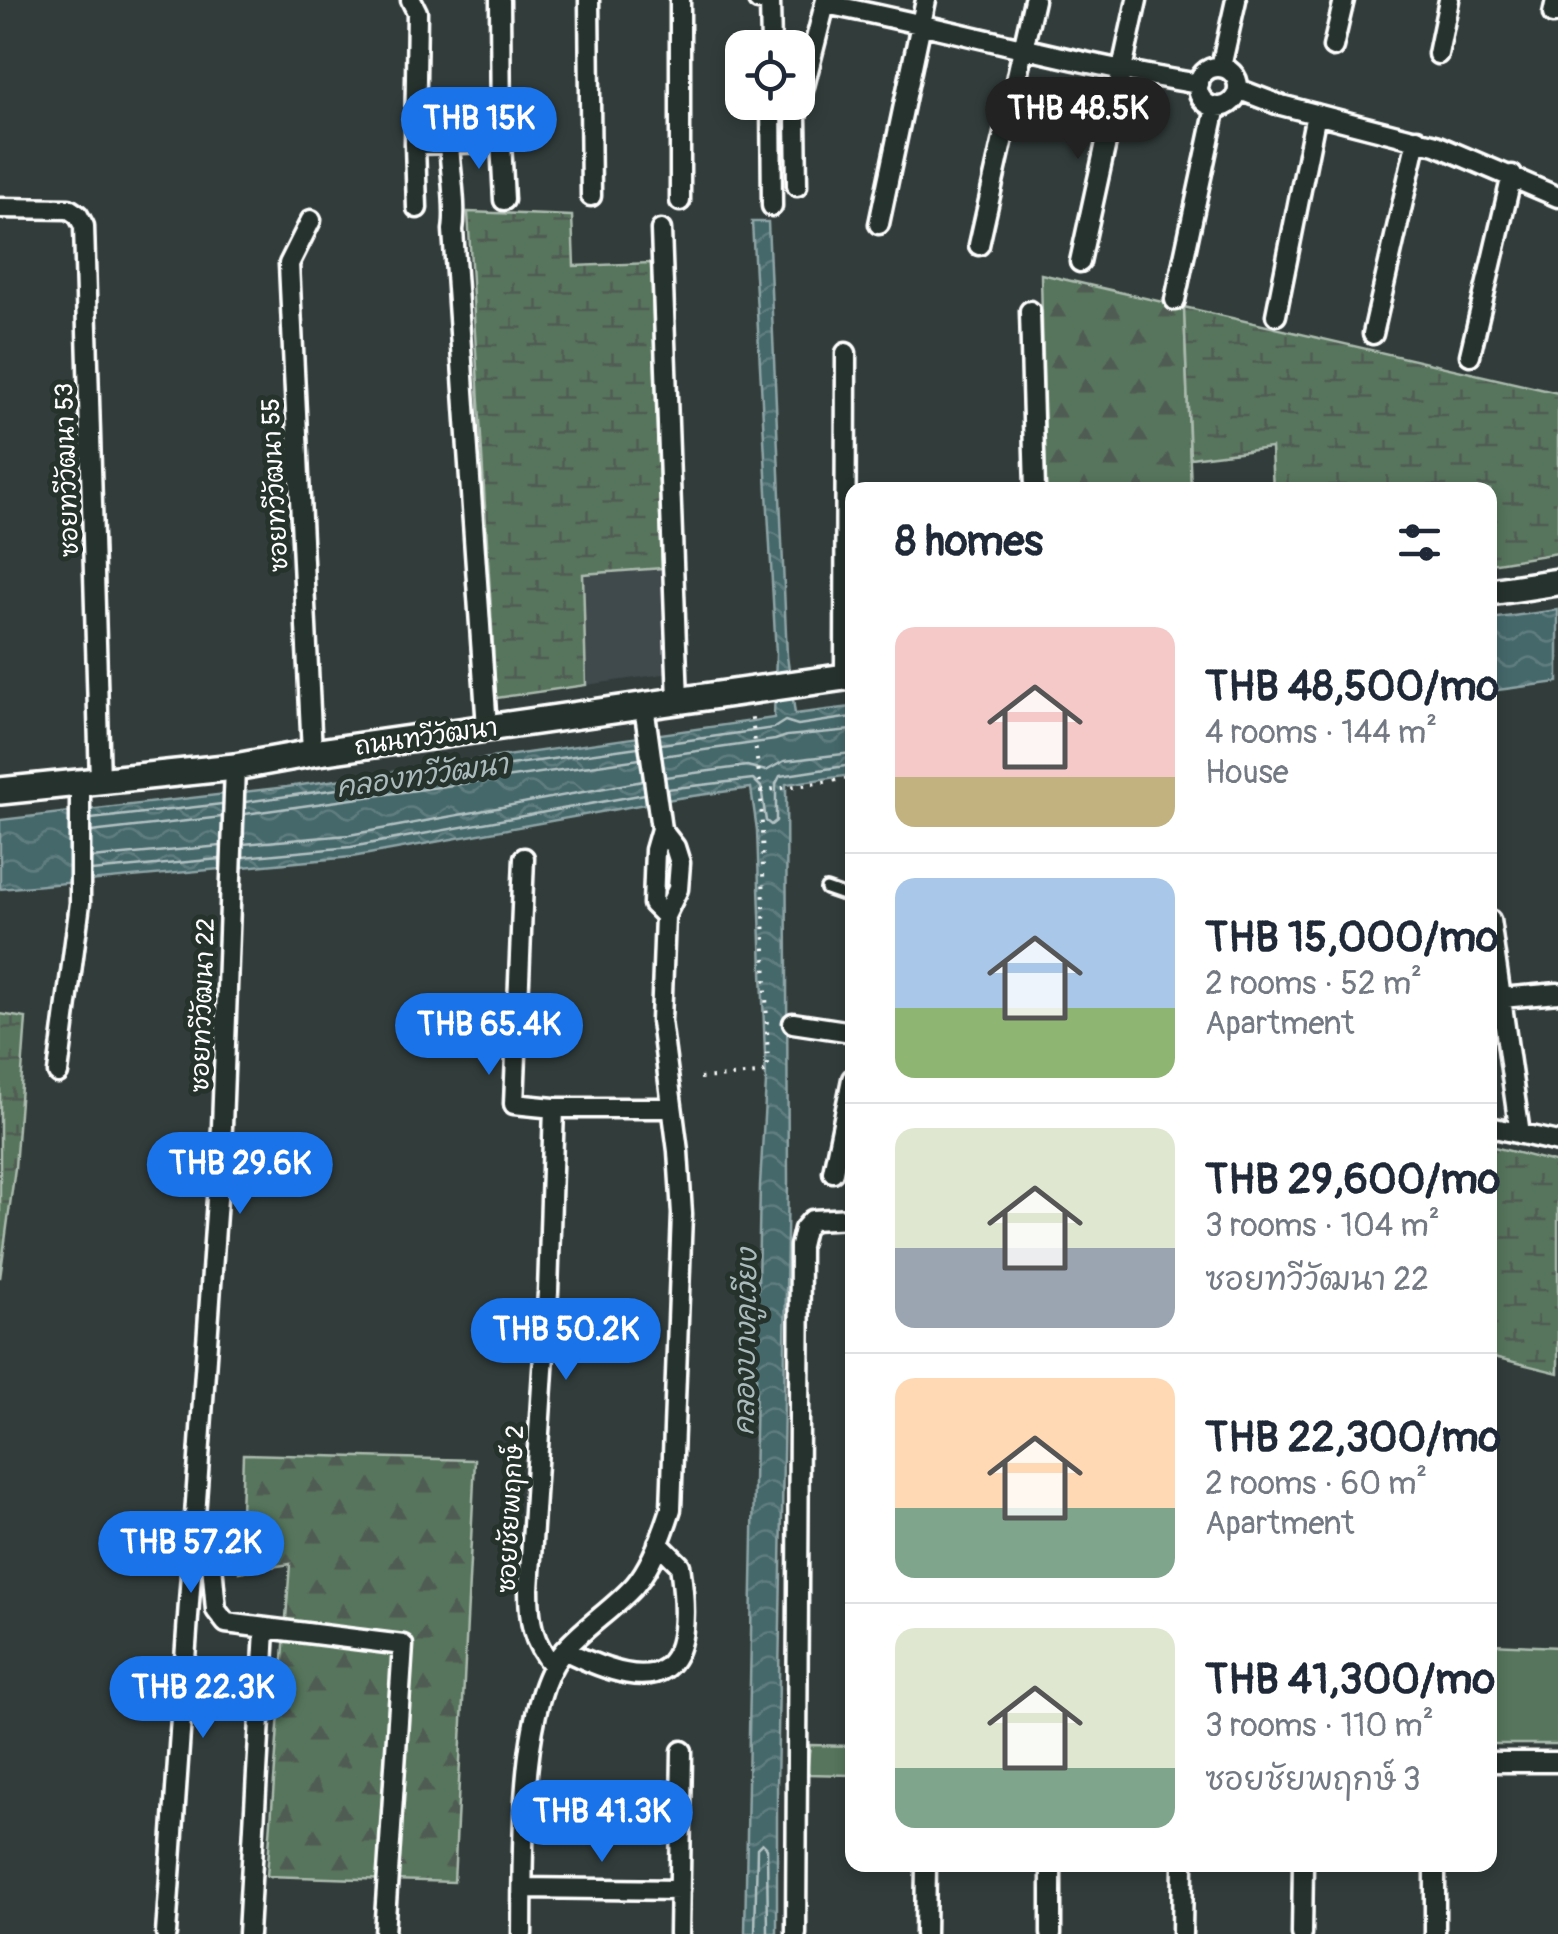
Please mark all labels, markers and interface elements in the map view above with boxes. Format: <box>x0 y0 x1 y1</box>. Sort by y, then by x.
map controls <box>725 30 815 120</box>
button: locate <box>725 30 815 120</box>
pin: THB 48.5K <box>964 77 1192 162</box>
pin: THB 15K <box>387 87 571 172</box>
text: THB 48.5K <box>1007 89 1149 129</box>
text: THB 15K <box>423 99 535 139</box>
street label: ซอยทวีวัฒนา 53 <box>49 382 86 558</box>
street label: ซอยทวีวัฒนา 55 <box>255 397 296 573</box>
icon: filters <box>1392 515 1447 570</box>
text: 8 homes <box>895 516 1043 568</box>
text: THB 48,500/mo <box>1205 661 1499 713</box>
icon: home <box>975 667 1095 787</box>
street label: ถนนทวีวัฒนา <box>353 712 500 763</box>
text: 4 rooms · 144 m² <box>1205 713 1437 753</box>
water label: คลองทวีวัฒนา <box>334 746 512 806</box>
text: House <box>1205 753 1289 793</box>
text: THB 15,000/mo <box>1205 912 1499 964</box>
street label: ซอยทวีวัฒนา 22 <box>185 917 222 1093</box>
icon: home <box>975 918 1095 1038</box>
text: 2 rooms · 52 m² <box>1205 964 1422 1004</box>
pin: THB 65.4K <box>375 993 603 1078</box>
text: Apartment <box>1205 1004 1354 1044</box>
text: THB 65.4K <box>417 1005 561 1045</box>
pin: THB 29.6K <box>126 1132 354 1217</box>
text: THB 29.6K <box>169 1144 311 1184</box>
text: THB 29,600/mo <box>1205 1154 1500 1206</box>
icon: home <box>975 1168 1095 1288</box>
text: 3 rooms · 104 m² <box>1205 1206 1440 1246</box>
water label: คลองบางคูเวียง <box>726 1245 768 1436</box>
text: ซอยทวีวัฒนา 22 <box>1205 1260 1429 1300</box>
pin: THB 50.2K <box>452 1298 680 1383</box>
text: THB 50.2K <box>493 1310 639 1350</box>
text: THB 22,300/mo <box>1205 1412 1501 1464</box>
icon: home <box>975 1418 1095 1538</box>
street label: ซอยชัยพฤกษ์ 2 <box>490 1424 531 1594</box>
text: 2 rooms · 60 m² <box>1205 1464 1427 1504</box>
text: Apartment <box>1205 1504 1354 1544</box>
pin: THB 57.2K <box>77 1511 305 1596</box>
text: THB 57.2K <box>120 1523 262 1563</box>
text: THB 41,300/mo <box>1205 1654 1495 1706</box>
pin: THB 22.3K <box>89 1656 317 1741</box>
text: THB 22.3K <box>131 1668 275 1708</box>
icon: home <box>975 1668 1095 1788</box>
text: 3 rooms · 110 m² <box>1205 1706 1434 1746</box>
text: ซอยชัยพฤกษ์ 3 <box>1205 1760 1421 1800</box>
pin: THB 41.3K <box>488 1780 716 1865</box>
text: THB 41.3K <box>533 1792 671 1832</box>

